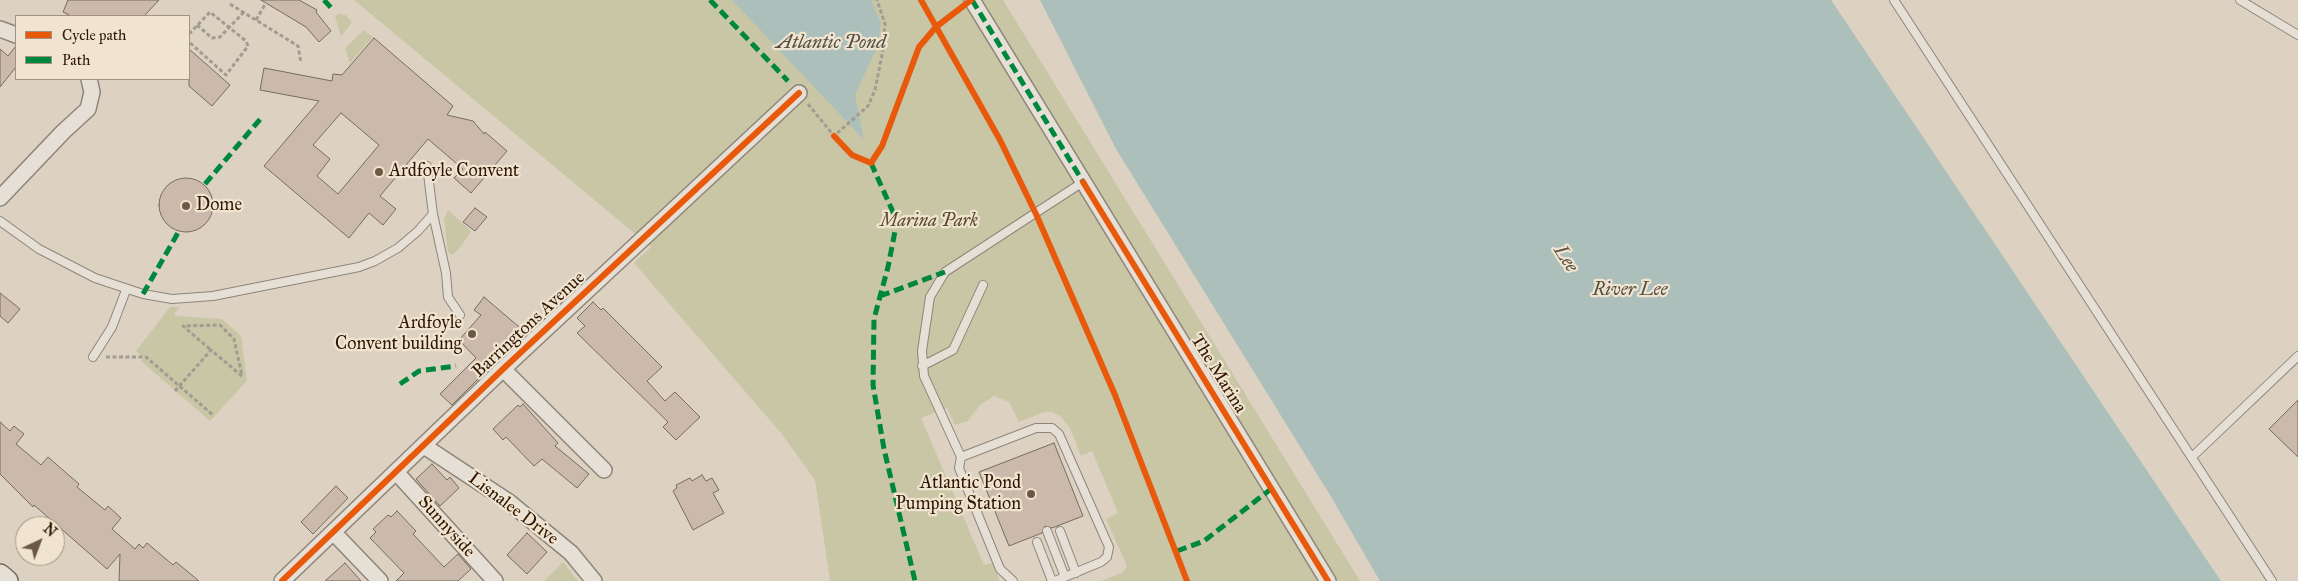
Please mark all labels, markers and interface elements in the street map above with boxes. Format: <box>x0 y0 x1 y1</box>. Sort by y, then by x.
legend <box>15 15 190 80</box>
text: Cycle path <box>62 26 126 44</box>
water label: Atlantic Pond <box>776 32 886 54</box>
text: Path <box>62 51 90 69</box>
place label: Ardfoyle Convent <box>389 161 519 183</box>
marker: Ardfoyle Convent <box>373 166 385 178</box>
place label: Dome <box>196 195 242 217</box>
marker: Dome <box>180 200 192 212</box>
park label: Marina Park <box>880 211 978 233</box>
water label: Lee <box>1548 241 1582 277</box>
street label: Barringtons Avenue <box>468 267 590 383</box>
water label: River Lee <box>1592 279 1668 301</box>
place label: Ardfoyle Convent building <box>335 313 462 356</box>
marker: Ardfoyle Convent building <box>466 328 478 340</box>
street label: The Marina <box>1185 331 1251 417</box>
street label: Lisnalee Drive <box>464 468 562 550</box>
place label: Atlantic Pond Pumping Station <box>896 473 1021 516</box>
marker: Atlantic Pond Pumping Station <box>1025 488 1037 500</box>
street label: Sunnyside <box>413 492 479 562</box>
north arrow <box>15 516 65 566</box>
text: N <box>40 520 60 541</box>

